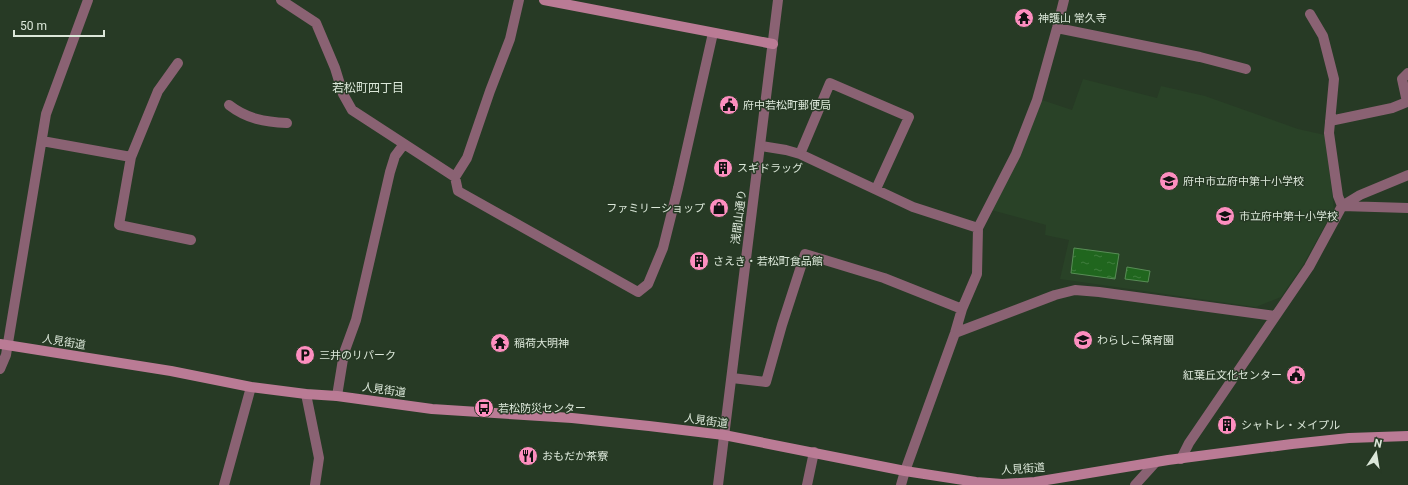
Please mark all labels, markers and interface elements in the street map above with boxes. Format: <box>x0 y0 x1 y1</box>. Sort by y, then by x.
temple icon: 神護山 常久寺 <box>1013 7 1035 29</box>
scale bar <box>14 12 104 38</box>
place label: 神護山 常久寺 <box>1038 12 1107 25</box>
text: 50 m <box>20 19 47 33</box>
district label: 若松町四丁目 <box>332 81 404 95</box>
public building icon: 府中若松町郵便局 <box>718 94 740 116</box>
place label: 府中若松町郵便局 <box>743 99 831 112</box>
building icon: スギドラッグ <box>712 157 734 179</box>
place label: スギドラッグ <box>737 162 803 175</box>
school or university icon: 府中市立府中第十小学校 <box>1158 170 1180 192</box>
place label: 府中市立府中第十小学校 <box>1183 175 1304 188</box>
street label: 浅間山通り <box>729 189 749 245</box>
shop icon: ファミリーショップ <box>708 197 730 219</box>
place label: ファミリーショップ <box>606 202 705 215</box>
school or university icon: 市立府中第十小学校 <box>1214 205 1236 227</box>
place label: 市立府中第十小学校 <box>1239 210 1338 223</box>
building icon: さえき・若松町食品館 <box>688 250 710 272</box>
place label: さえき・若松町食品館 <box>713 255 823 268</box>
school or university icon: わらしこ保育園 <box>1072 329 1094 351</box>
street label: 人見街道 <box>41 332 87 352</box>
temple icon: 稲荷大明神 <box>489 332 511 354</box>
place label: わらしこ保育園 <box>1097 334 1174 347</box>
place label: 稲荷大明神 <box>514 337 569 350</box>
parking icon: 三井のリパーク <box>294 344 316 366</box>
place label: 三井のリパーク <box>319 349 396 362</box>
public building icon: 紅葉丘文化センター <box>1285 364 1307 386</box>
place label: 紅葉丘文化センター <box>1183 369 1282 382</box>
street label: 人見街道 <box>361 381 407 399</box>
bus stop icon: 若松防災センター <box>473 397 495 419</box>
place label: 若松防災センター <box>498 402 586 415</box>
street label: 人見街道 <box>683 412 729 430</box>
building icon: シャトレ・メイプル <box>1216 414 1238 436</box>
place label: シャトレ・メイプル <box>1241 419 1340 432</box>
north arrow <box>1356 433 1396 473</box>
text: N <box>1373 437 1383 451</box>
restaurant icon: おもだか茶寮 <box>517 445 539 467</box>
place label: おもだか茶寮 <box>542 450 608 463</box>
street label: 人見街道 <box>1001 461 1045 477</box>

